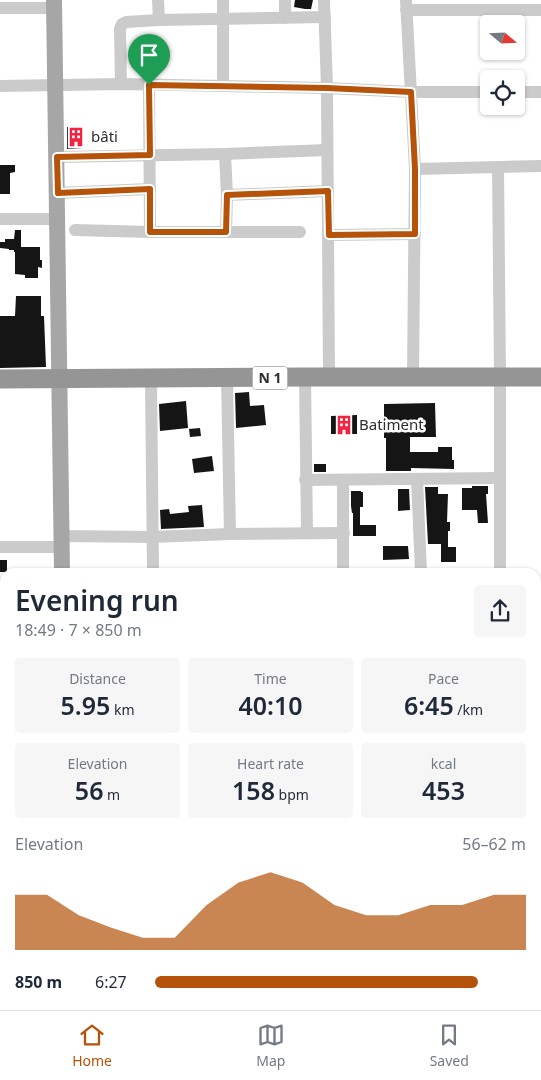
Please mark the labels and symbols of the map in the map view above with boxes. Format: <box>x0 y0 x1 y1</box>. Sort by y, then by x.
north arrow <box>480 15 525 60</box>
pin <box>128 34 170 85</box>
building icon: bâti <box>65 126 87 148</box>
place label: bâti <box>91 126 118 146</box>
road number: N 1 <box>252 366 288 389</box>
building icon: Batiment <box>333 414 355 436</box>
place label: Batiment <box>359 414 424 434</box>

